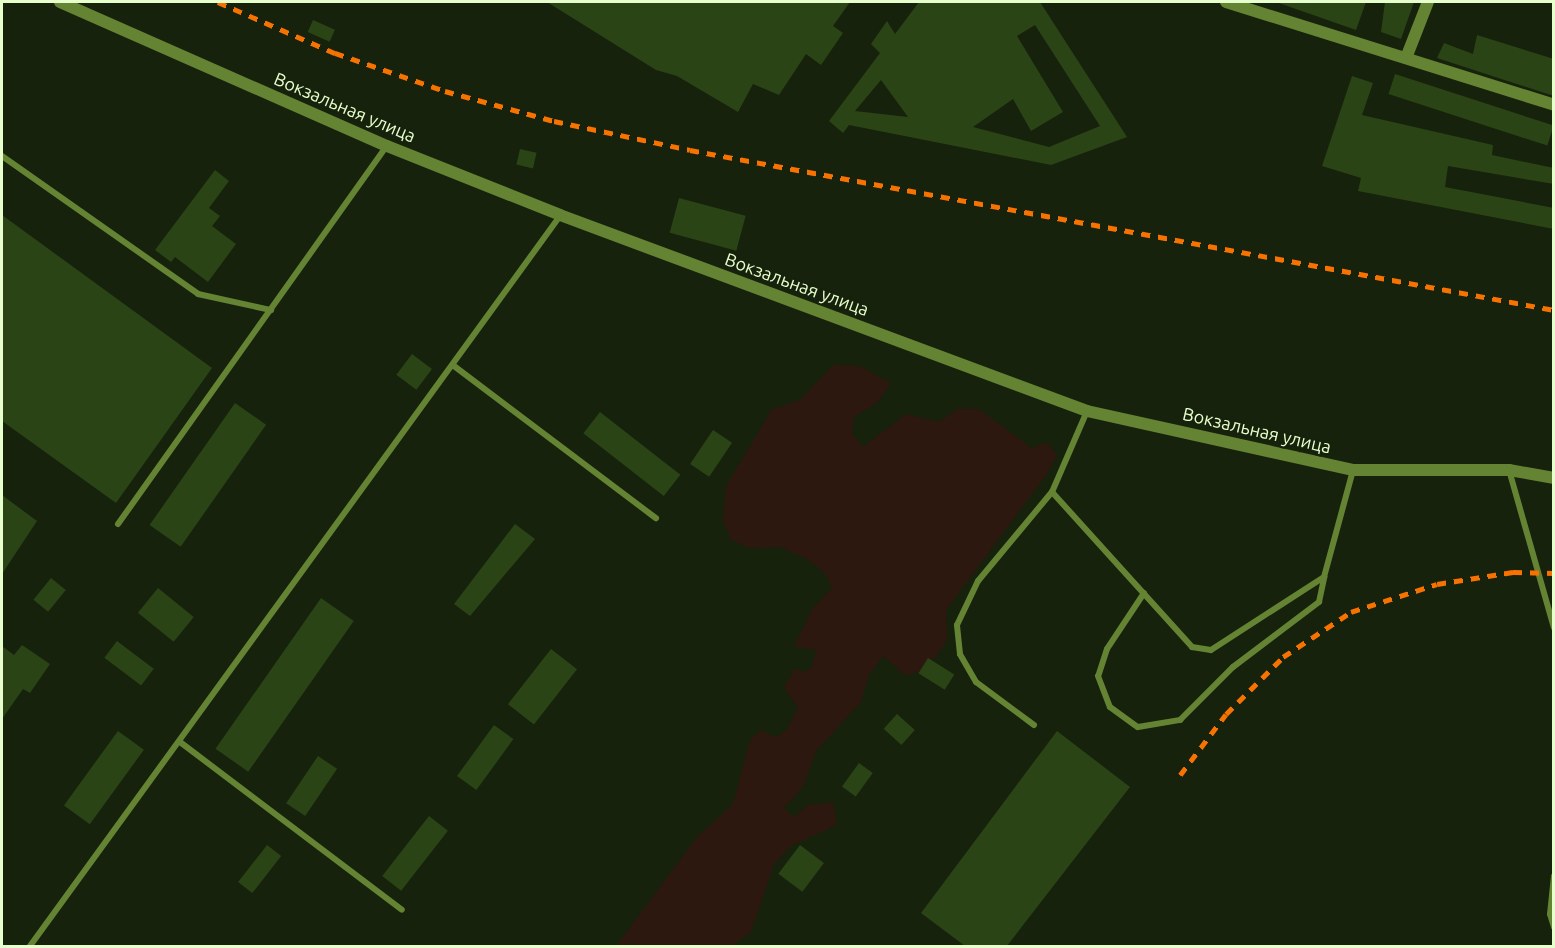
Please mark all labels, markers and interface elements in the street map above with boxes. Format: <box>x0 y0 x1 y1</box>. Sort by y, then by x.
street label: Вокзальная улица <box>271 67 419 147</box>
street label: Вокзальная улица <box>722 248 872 320</box>
street label: Вокзальная улица <box>1181 402 1333 458</box>

